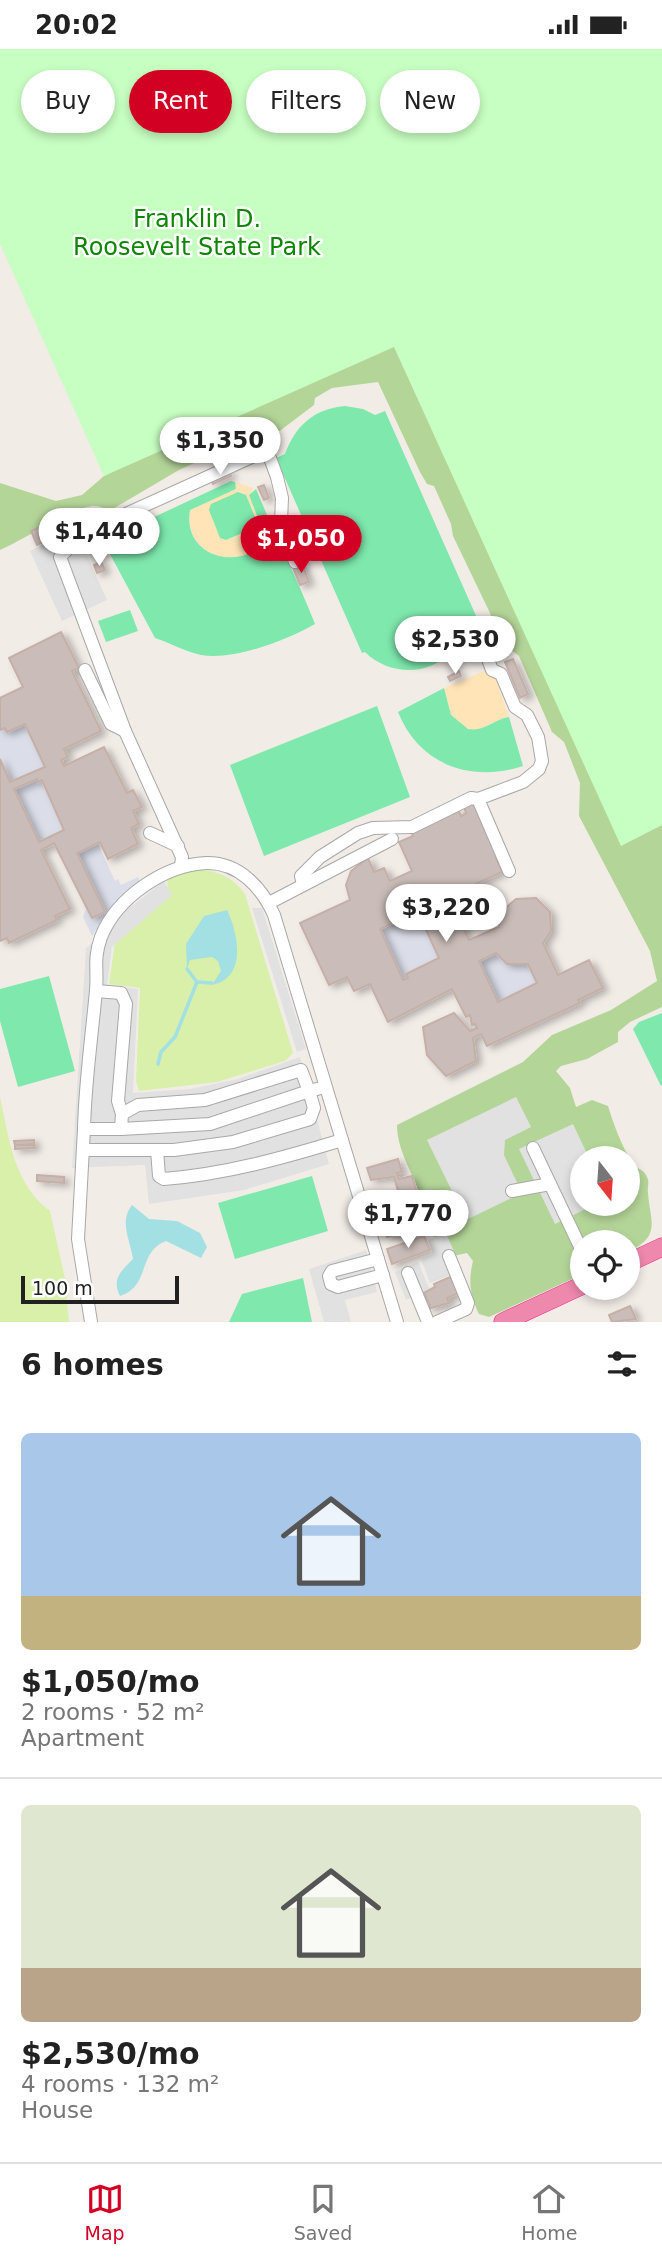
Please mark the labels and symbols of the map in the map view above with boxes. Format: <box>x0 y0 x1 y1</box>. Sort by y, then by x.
park label: Franklin D. Roosevelt State Park <box>73 205 321 261</box>
pin: $1,350 <box>163 417 277 477</box>
pin: $1,440 <box>42 509 156 568</box>
pin: $1,050 <box>244 515 358 575</box>
pin: $2,530 <box>398 617 512 676</box>
pin: $3,220 <box>389 885 503 944</box>
north arrow <box>570 1146 640 1216</box>
pin: $1,770 <box>351 1191 465 1250</box>
scale bar <box>21 1273 178 1305</box>

